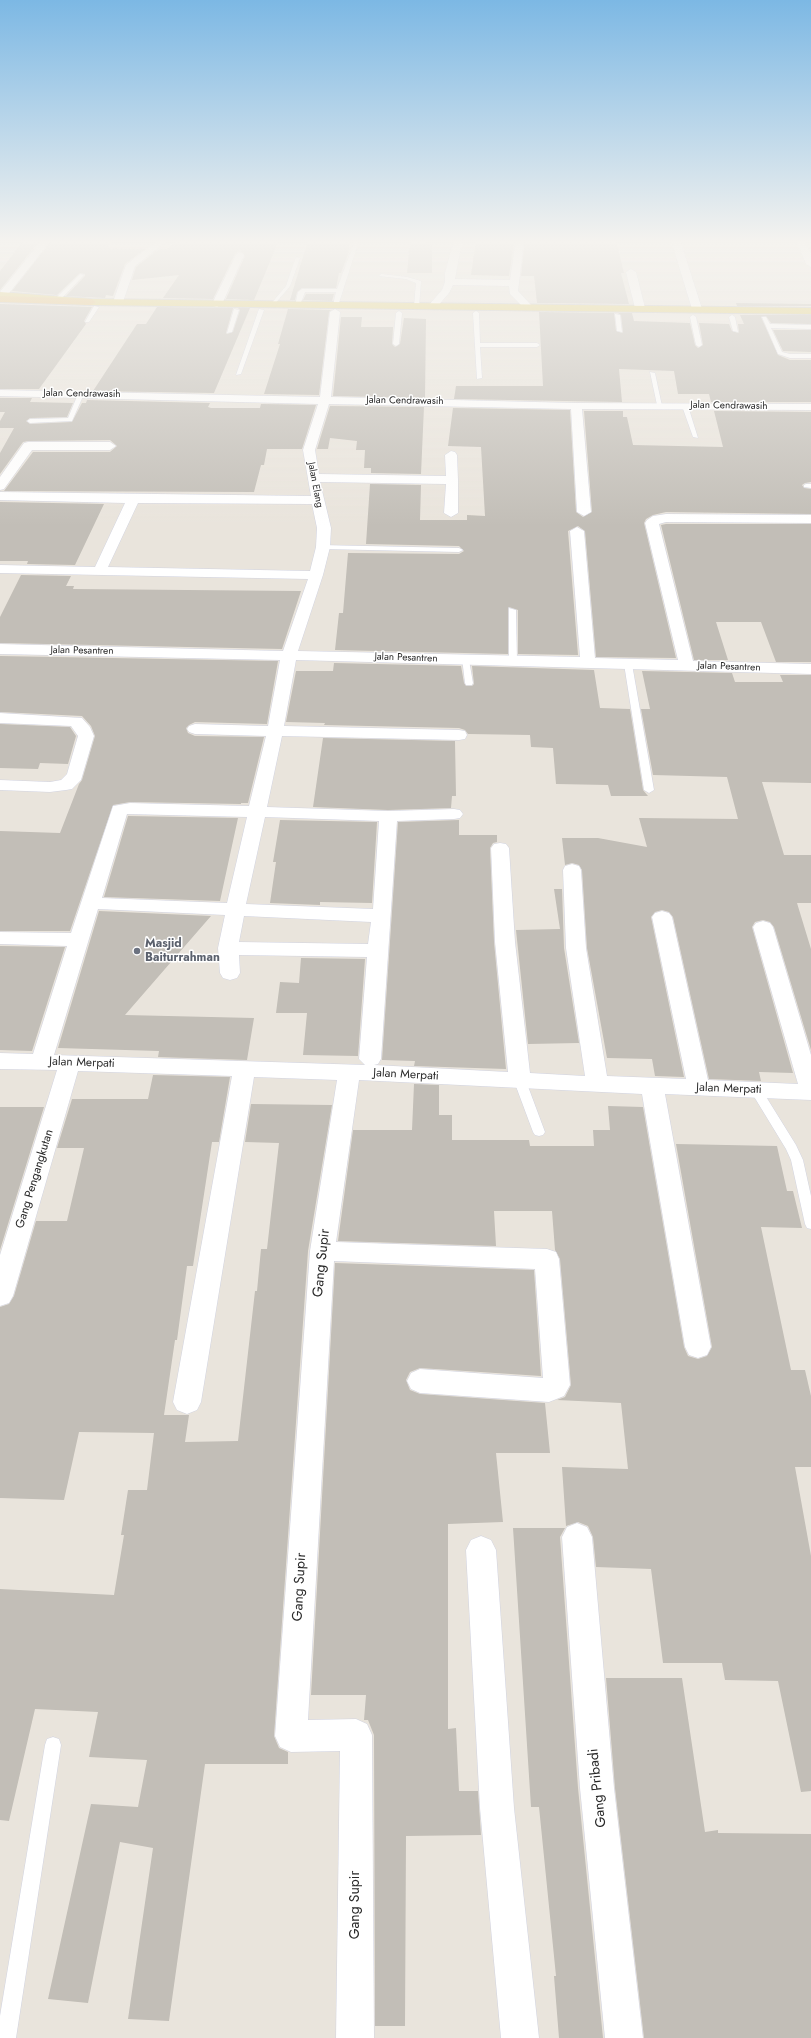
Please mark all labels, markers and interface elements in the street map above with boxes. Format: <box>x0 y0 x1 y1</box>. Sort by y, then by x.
street label: Jalan Cendrawasih <box>43 387 121 401</box>
street label: Jalan Cendrawasih <box>366 394 444 408</box>
street label: Jalan Cendrawasih <box>690 399 768 413</box>
street label: Jalan Elang <box>305 461 325 509</box>
street label: Jalan Pesantren <box>50 644 114 658</box>
street label: Jalan Pesantren <box>374 651 438 665</box>
street label: Jalan Pesantren <box>697 660 761 674</box>
place label: Masjid Baiturrahman <box>145 937 220 965</box>
marker: Masjid Baiturrahman <box>132 946 142 956</box>
street label: Jalan Merpati <box>49 1055 115 1071</box>
street label: Jalan Merpati <box>373 1066 439 1084</box>
street label: Jalan Merpati <box>696 1081 762 1097</box>
street label: Gang Pengangkutan <box>13 1128 57 1230</box>
street label: Gang Supir <box>310 1228 334 1298</box>
street label: Gang Supir <box>290 1552 310 1622</box>
street label: Gang Pribadi <box>586 1748 610 1828</box>
street label: Gang Supir <box>348 1871 364 1939</box>

